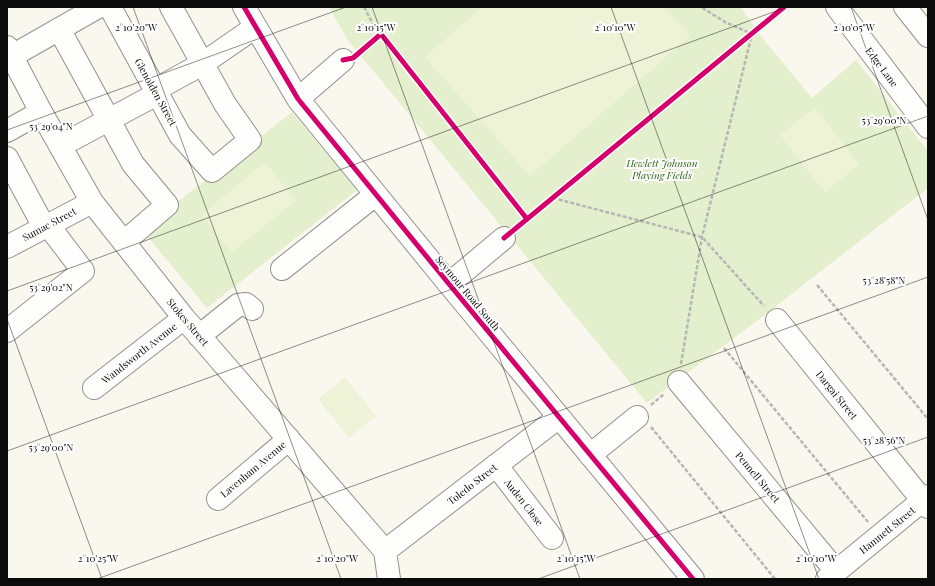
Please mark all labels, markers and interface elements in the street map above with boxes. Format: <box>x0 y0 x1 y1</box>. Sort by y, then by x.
text: 2°10'20"W <box>115 20 158 34</box>
text: 2°10'15"W <box>356 20 397 34</box>
text: 2°10'10"W <box>595 20 636 34</box>
text: 2°10'05"W <box>833 20 876 34</box>
street label: Edge Lane <box>862 44 902 90</box>
street label: Glenolden Street <box>132 56 181 129</box>
text: 53°29'00"N <box>862 113 906 127</box>
text: 53°29'04"N <box>29 119 73 133</box>
park label: Hewlett Johnson Playing Fields <box>625 156 698 182</box>
street label: Sumac Street <box>20 204 79 244</box>
street label: Seymour Road South <box>433 253 504 333</box>
text: 53°28'58"N <box>863 273 905 287</box>
text: 53°29'02"N <box>29 280 73 294</box>
street label: Stokes Street <box>164 295 212 349</box>
street label: Wandsworth Avenue <box>98 319 180 387</box>
street label: Dargai Street <box>813 368 861 423</box>
text: 53°28'56"N <box>863 433 905 447</box>
street label: Lavenham Avenue <box>217 437 289 501</box>
text: 53°29'00"N <box>29 440 73 454</box>
street label: Pennell Street <box>732 448 784 506</box>
street label: Toledo Street <box>444 460 500 508</box>
street label: Auden Close <box>501 475 547 528</box>
street label: Hamnett Street <box>856 503 918 557</box>
text: 2°10'25"W <box>78 551 119 565</box>
text: 2°10'20"W <box>316 551 359 565</box>
text: 2°10'15"W <box>556 551 597 565</box>
text: 2°10'10"W <box>796 551 837 565</box>

